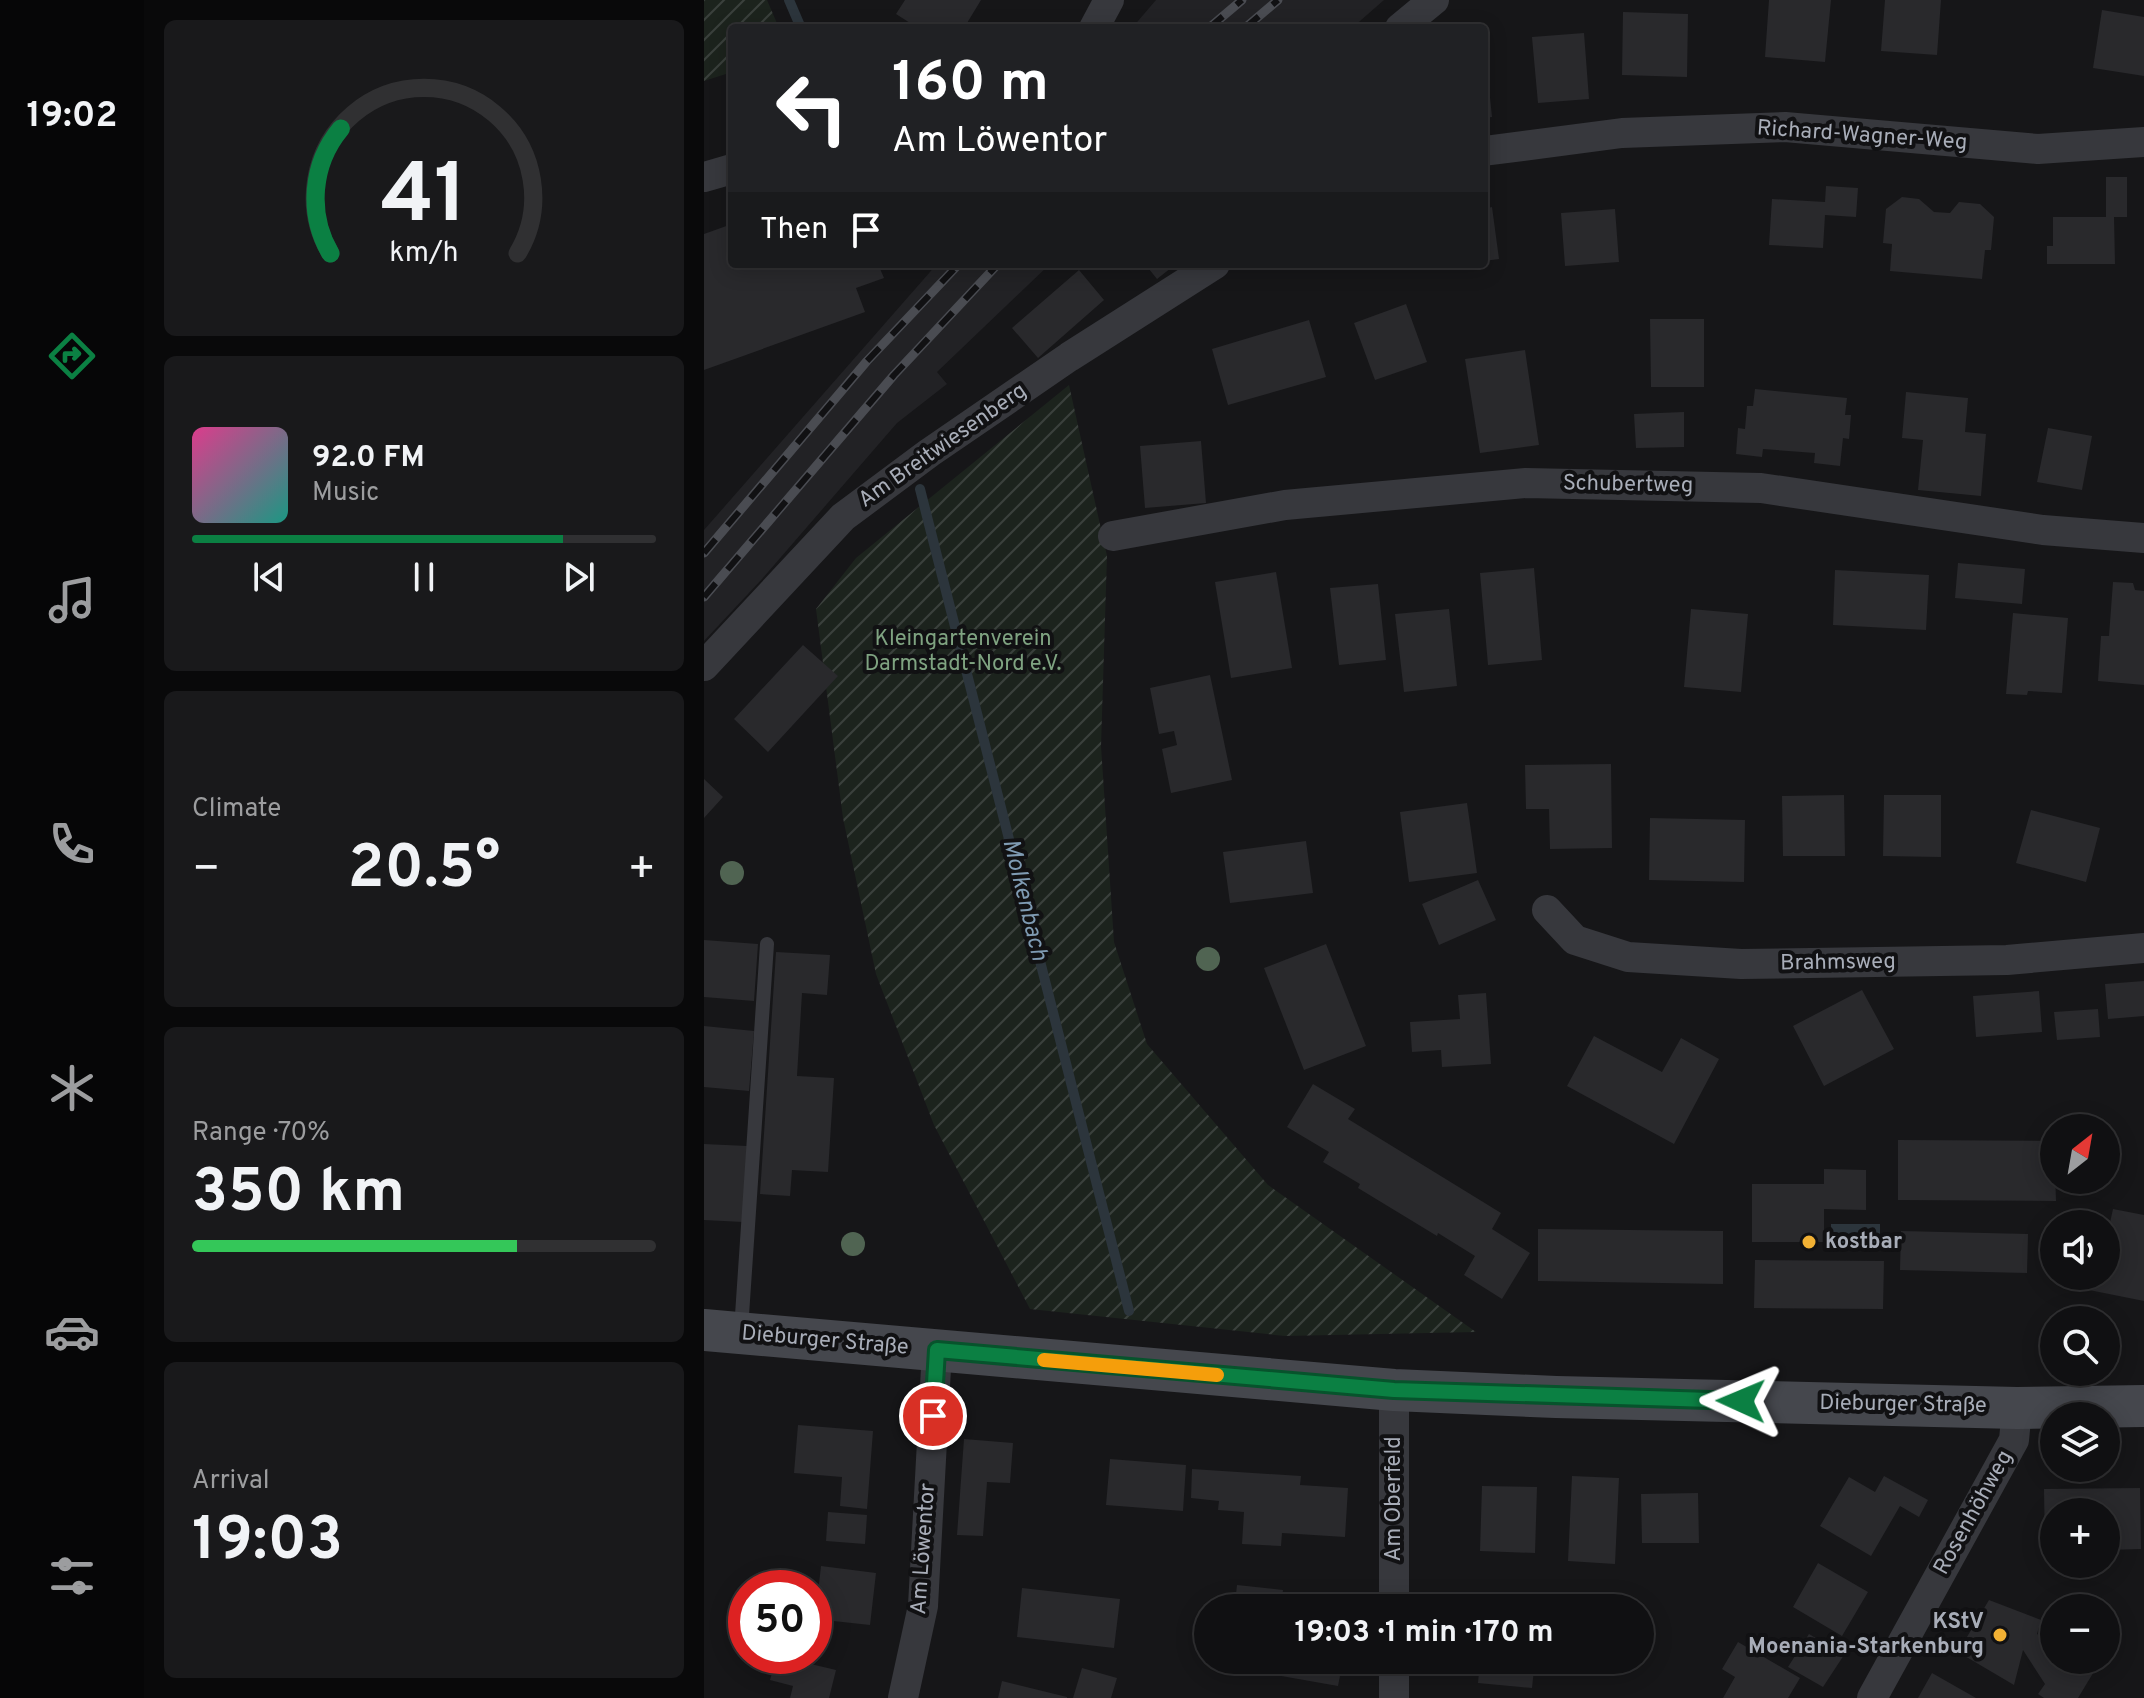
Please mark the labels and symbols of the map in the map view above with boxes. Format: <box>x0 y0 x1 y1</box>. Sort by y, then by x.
street label: Richard-Wagner-Weg <box>1756 115 1968 157</box>
street label: Am Breitwiesenberg <box>854 378 1032 514</box>
street label: Schubertweg <box>1563 470 1693 500</box>
park label: Kleingartenverein Darmstadt-Nord e.V. <box>865 626 1061 678</box>
water label: Molkenbach <box>994 836 1054 964</box>
street label: Brahmsweg <box>1780 948 1896 978</box>
north arrow <box>2040 1114 2120 1194</box>
place label: kostbar <box>1825 1229 1902 1256</box>
marker: kostbar <box>1800 1233 1818 1251</box>
street label: Dieburger Straße <box>740 1320 910 1362</box>
position arrow <box>1699 1359 1783 1443</box>
pin <box>899 1382 967 1450</box>
street label: Dieburger Straße <box>1819 1390 1987 1420</box>
street label: Am Oberfeld <box>1381 1436 1408 1562</box>
street label: Rosenhöhweg <box>1929 1446 2019 1580</box>
street label: Am Löwentor <box>906 1482 942 1616</box>
speed limit sign: 50 <box>728 1570 832 1674</box>
place label: KStV Moenania-Starkenburg <box>1748 1609 1984 1661</box>
marker: KStV Moenania-Starkenburg <box>1991 1626 2009 1644</box>

